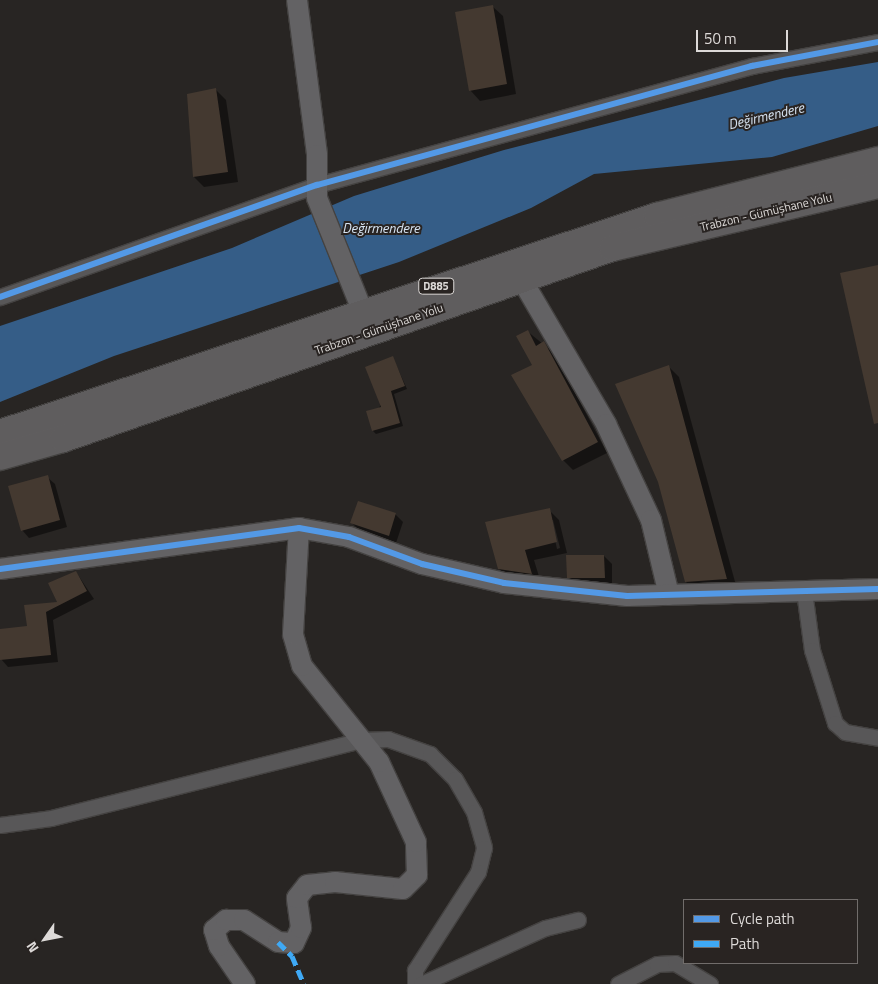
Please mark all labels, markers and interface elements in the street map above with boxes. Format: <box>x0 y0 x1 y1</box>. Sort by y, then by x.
scale bar <box>698 20 790 52</box>
text: 50 m <box>704 27 737 50</box>
water label: Değirmendere <box>726 99 806 133</box>
street label: Trabzon - Gümüşhane Yolu <box>699 190 833 234</box>
water label: Değirmendere <box>342 220 420 236</box>
road number: D885 <box>417 278 455 294</box>
street label: Trabzon - Gümüşhane Yolu <box>313 300 445 358</box>
legend <box>683 899 858 964</box>
text: Cycle path <box>730 907 795 930</box>
north arrow <box>20 914 70 964</box>
text: Path <box>730 932 760 955</box>
text: N <box>21 938 43 957</box>

